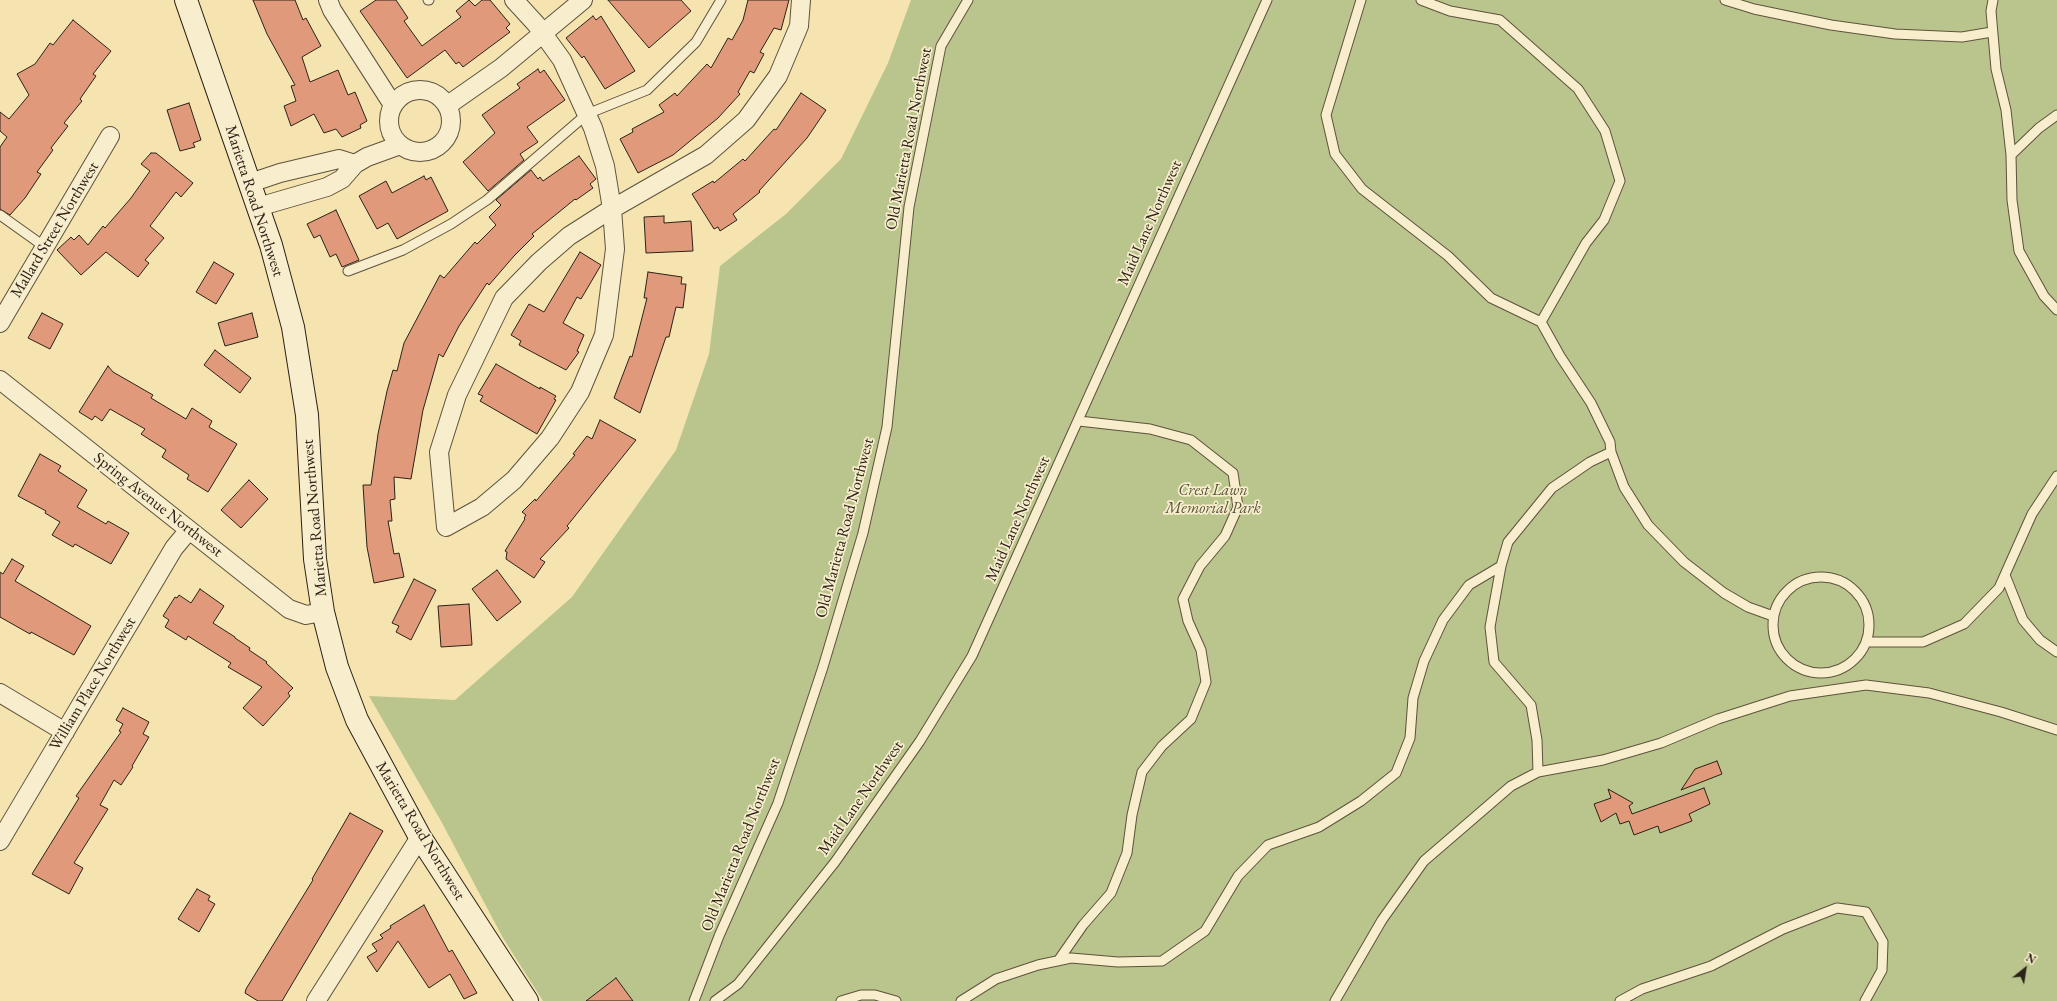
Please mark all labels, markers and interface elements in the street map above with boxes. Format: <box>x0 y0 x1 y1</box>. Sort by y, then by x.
street label: Old Marietta Road Northwest <box>882 46 936 232</box>
street label: Marietta Road Northwest <box>220 123 288 279</box>
street label: Maid Lane Northwest <box>1114 157 1186 289</box>
street label: Mallard Street Northwest <box>7 158 103 302</box>
street label: Old Marietta Road Northwest <box>812 436 878 620</box>
street label: Marietta Road Northwest <box>299 438 331 598</box>
street label: Spring Avenue Northwest <box>90 449 226 561</box>
street label: Maid Lane Northwest <box>982 453 1054 585</box>
park label: Crest Lawn Memorial Park <box>1165 481 1261 519</box>
street label: William Place Northwest <box>46 614 140 754</box>
street label: Maid Lane Northwest <box>814 737 908 859</box>
street label: Old Marietta Road Northwest <box>697 755 785 935</box>
street label: Marietta Road Northwest <box>371 758 469 904</box>
north arrow <box>2005 949 2045 989</box>
text: N <box>2024 950 2038 967</box>

